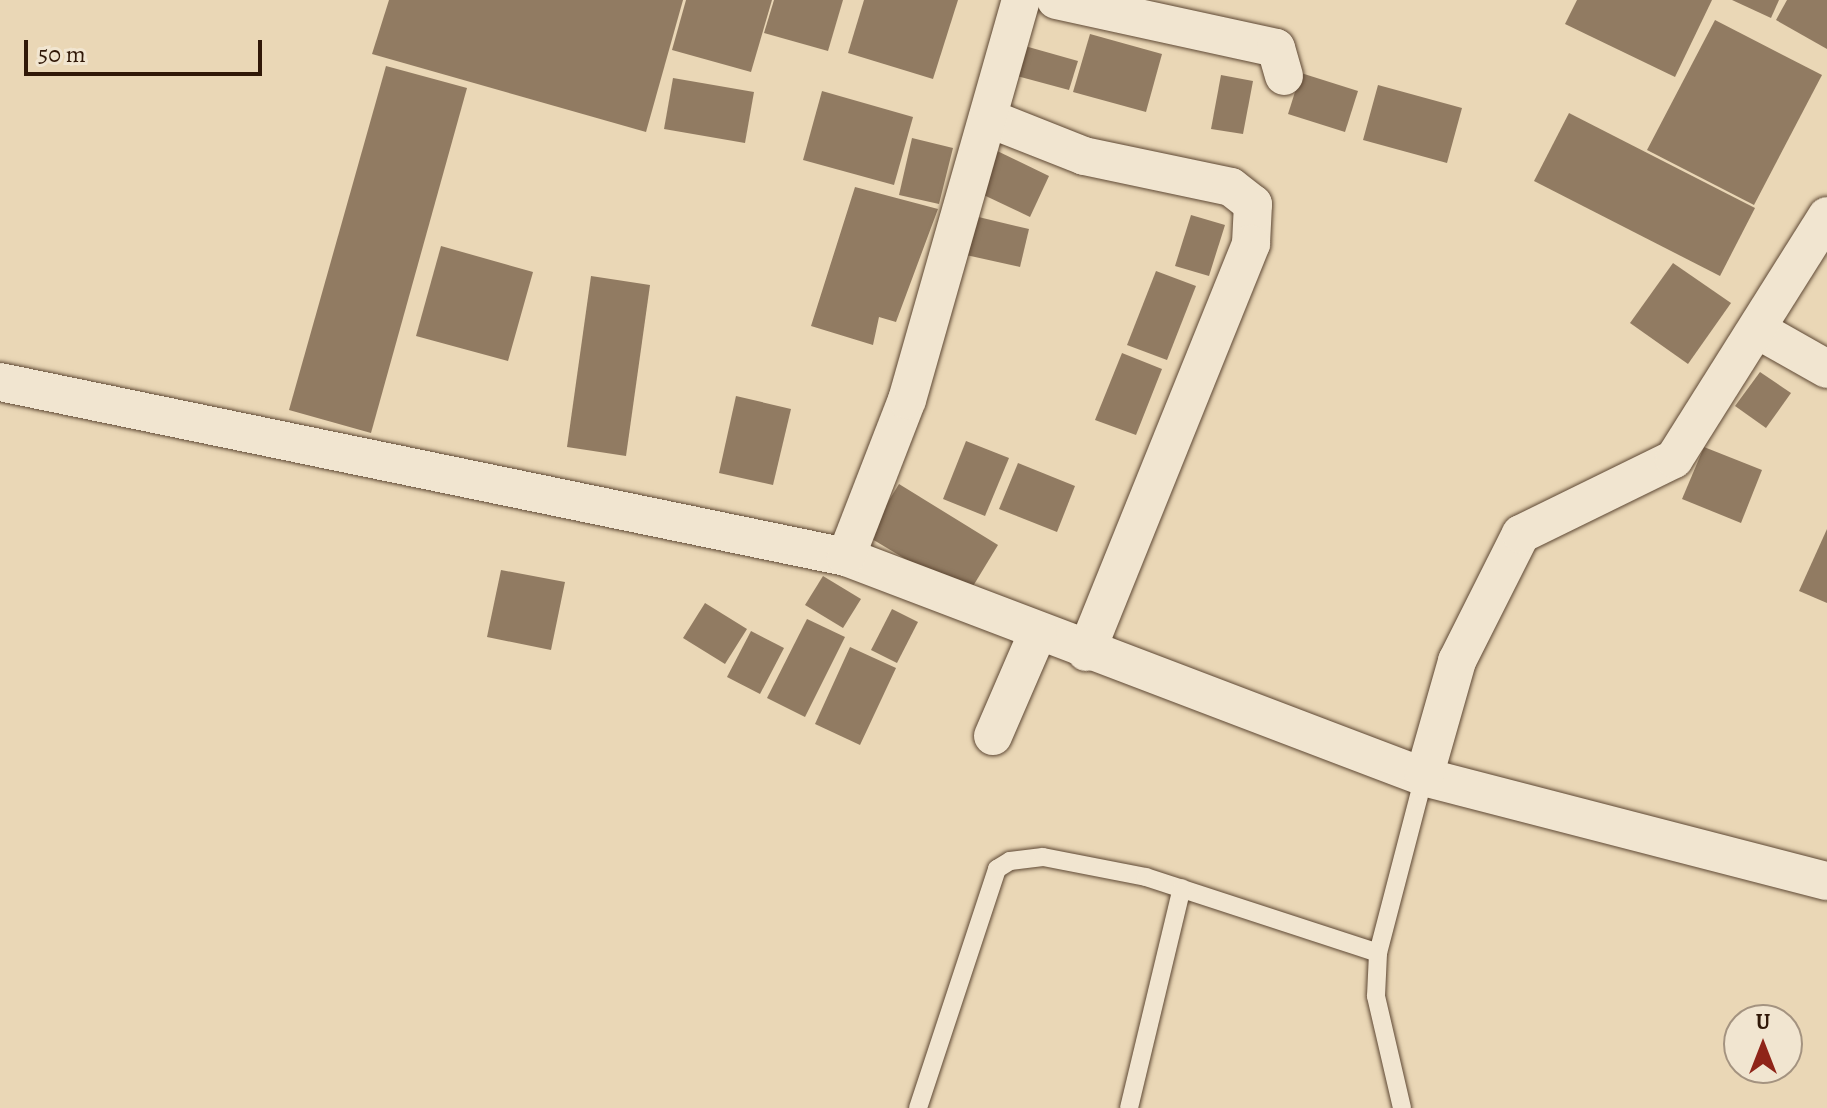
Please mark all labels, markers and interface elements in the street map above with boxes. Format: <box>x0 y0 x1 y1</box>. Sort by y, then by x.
scale bar <box>28 24 266 74</box>
text: 50 m <box>38 38 86 70</box>
north arrow <box>1723 1004 1803 1084</box>
text: U <box>1756 1007 1770 1037</box>

